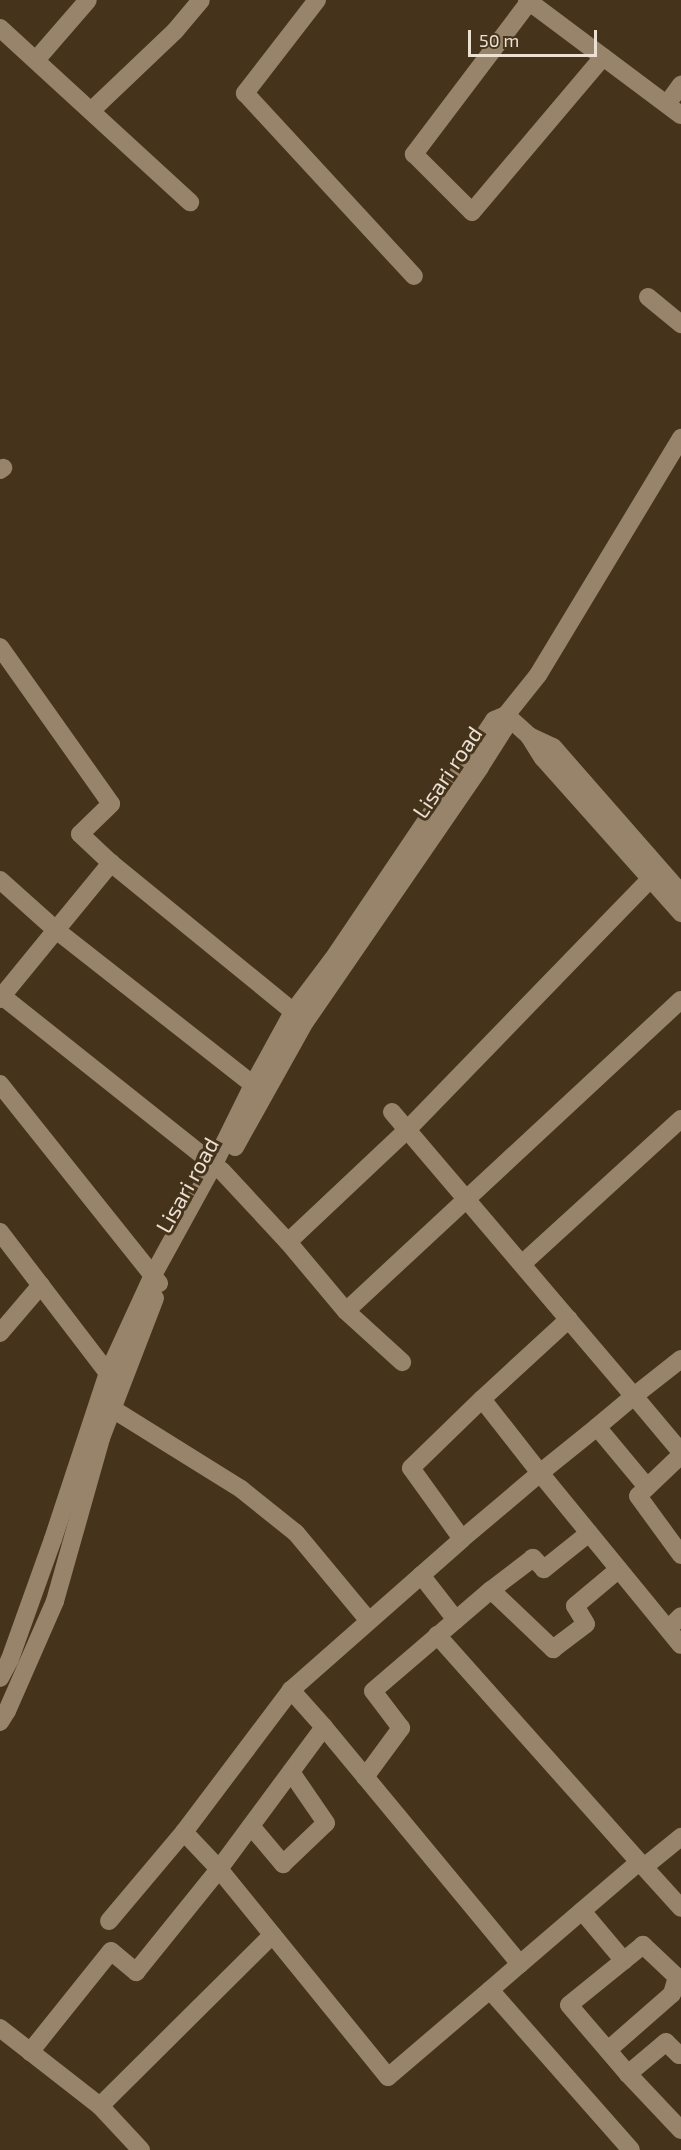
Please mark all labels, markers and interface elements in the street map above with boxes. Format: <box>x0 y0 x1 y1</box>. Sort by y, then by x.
scale bar <box>471 18 600 56</box>
text: 50 m <box>479 29 519 51</box>
street label: Lisari road <box>407 721 487 823</box>
street label: Lisari road <box>150 1133 224 1237</box>

